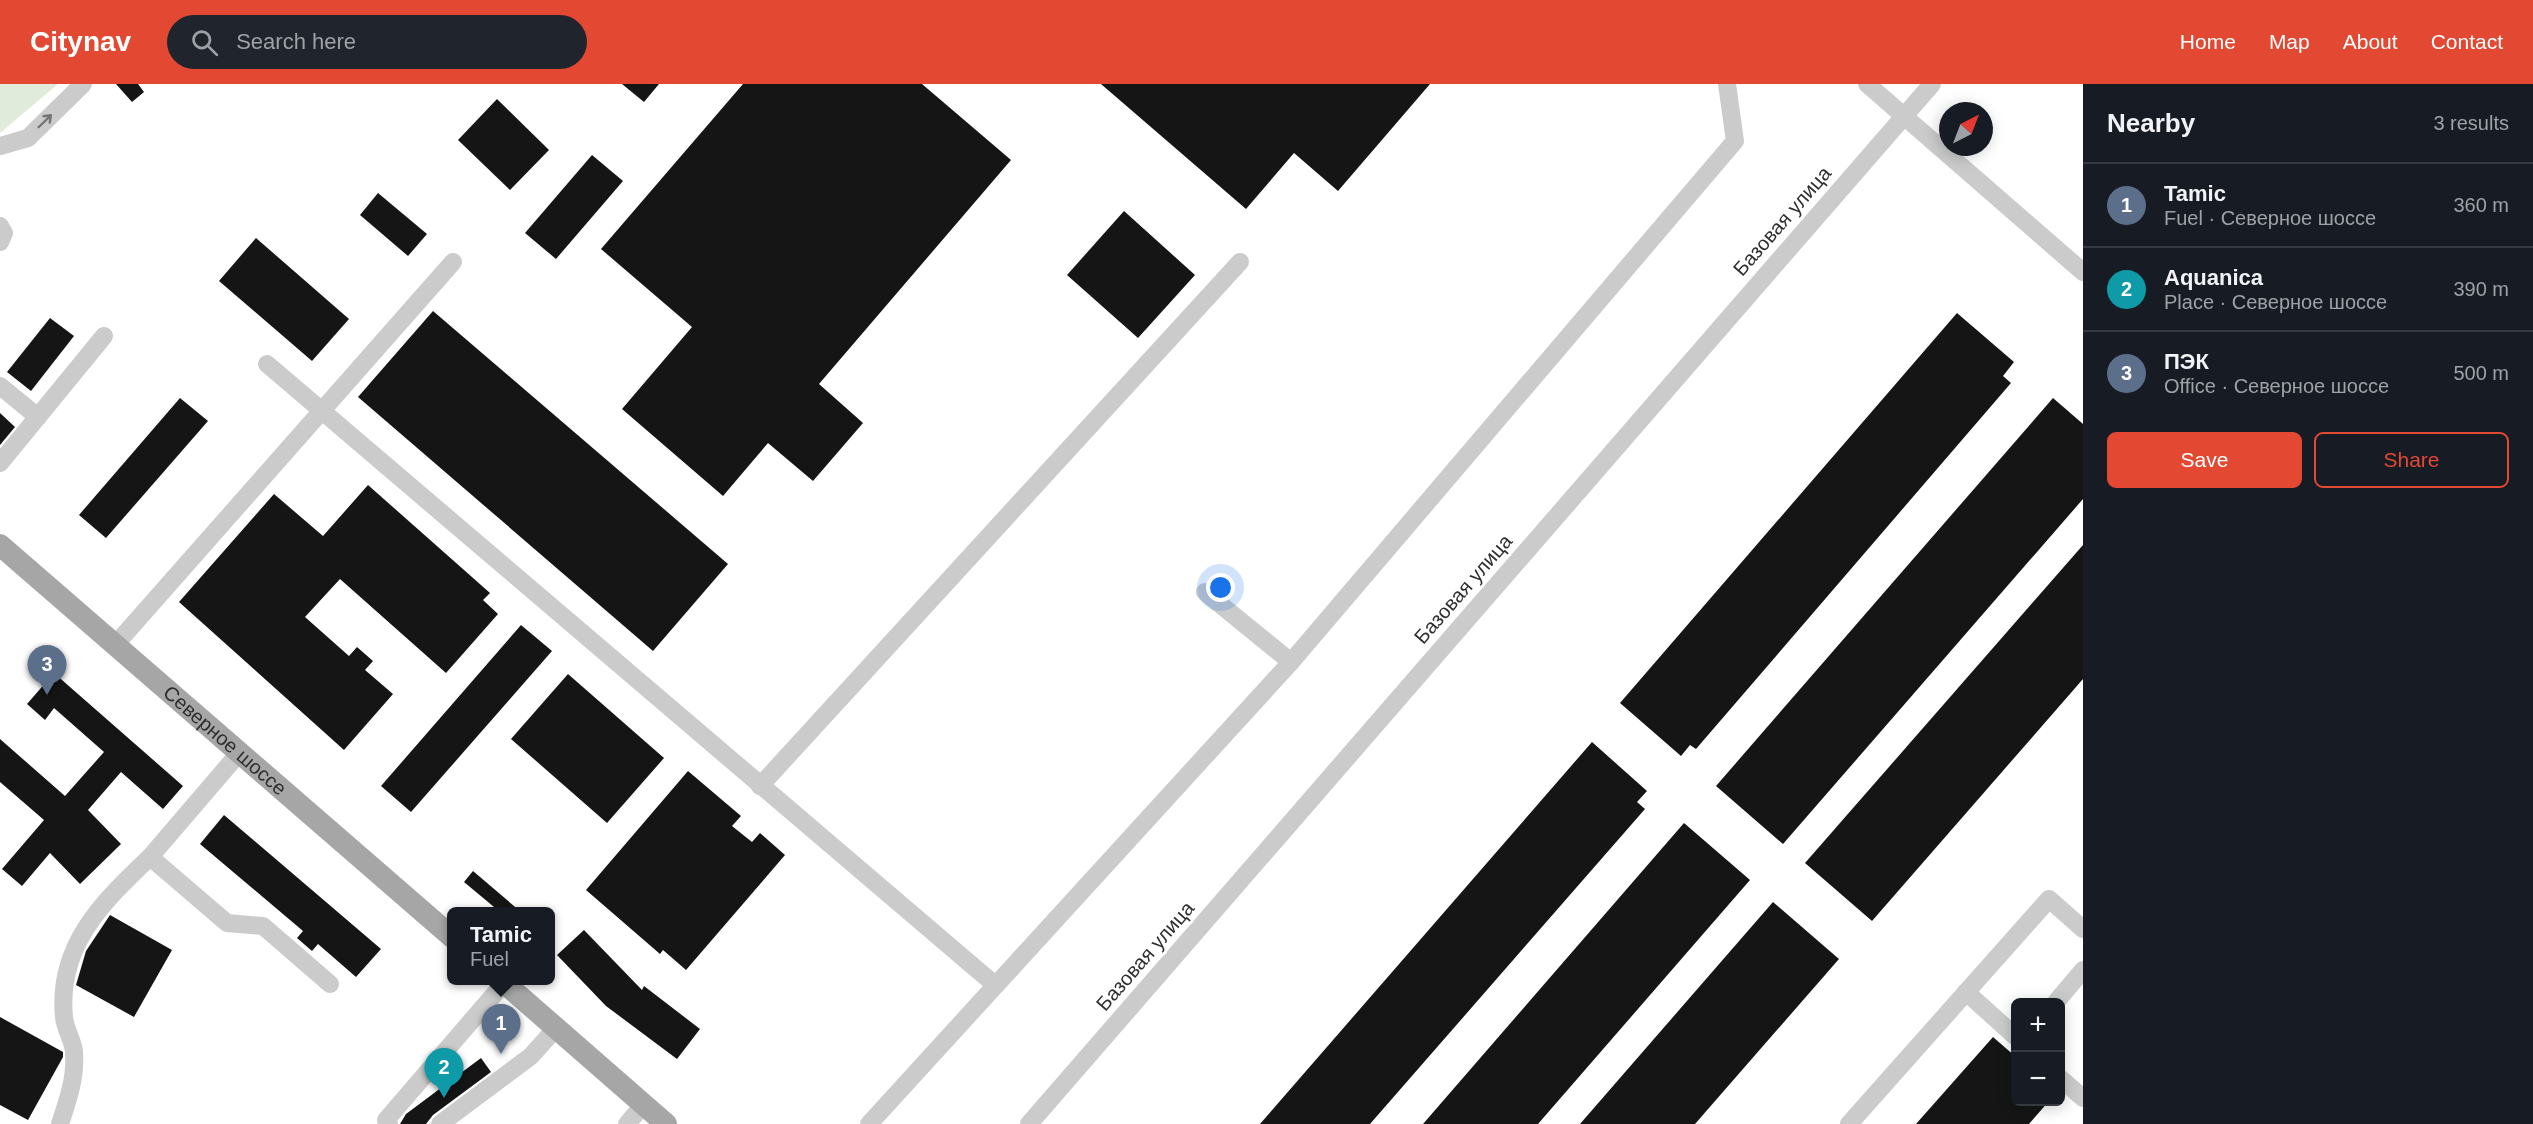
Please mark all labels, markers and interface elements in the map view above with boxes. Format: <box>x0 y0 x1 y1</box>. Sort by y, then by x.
search box <box>167 15 587 69</box>
text: Citynav <box>30 26 131 57</box>
icon: search <box>188 26 221 59</box>
text: Search here <box>236 29 356 54</box>
text: Home <box>2180 30 2236 53</box>
text: Map <box>2269 30 2310 53</box>
text: About <box>2343 30 2398 53</box>
text: Contact <box>2431 30 2503 53</box>
north arrow <box>1939 102 1993 156</box>
text: Nearby <box>2107 108 2195 138</box>
text: 3 results <box>2433 112 2509 134</box>
one-way arrow <box>38 114 53 128</box>
street label: Базовая улица <box>1729 161 1836 280</box>
text: Tamic <box>2164 181 2226 206</box>
text: 1 <box>2121 194 2132 216</box>
text: 360 m <box>2453 194 2509 216</box>
text: Fuel · Северное шоссе <box>2164 207 2376 229</box>
text: Aquanica <box>2164 265 2263 290</box>
text: 2 <box>2121 278 2132 300</box>
text: 390 m <box>2453 278 2509 300</box>
text: Place · Северное шоссе <box>2164 291 2387 313</box>
text: ПЭК <box>2164 349 2209 374</box>
text: 3 <box>2121 362 2132 384</box>
text: 500 m <box>2453 362 2509 384</box>
text: Office · Северное шоссе <box>2164 375 2389 397</box>
button: Save <box>2107 432 2302 488</box>
button: Share <box>2314 432 2509 488</box>
street label: Базовая улица <box>1410 529 1517 648</box>
your location <box>1206 573 1235 602</box>
pin: 3 <box>28 646 66 695</box>
street label: Северное шоссе <box>159 681 291 799</box>
street label: Базовая улица <box>1092 896 1199 1015</box>
popup <box>447 907 555 985</box>
text: Tamic <box>470 922 532 947</box>
text: Fuel <box>470 948 509 970</box>
map controls <box>2011 998 2065 1106</box>
button: + <box>2011 998 2065 1052</box>
pin: 1 <box>482 1004 520 1054</box>
pin: 2 <box>424 1048 464 1098</box>
button: − <box>2011 1052 2065 1106</box>

